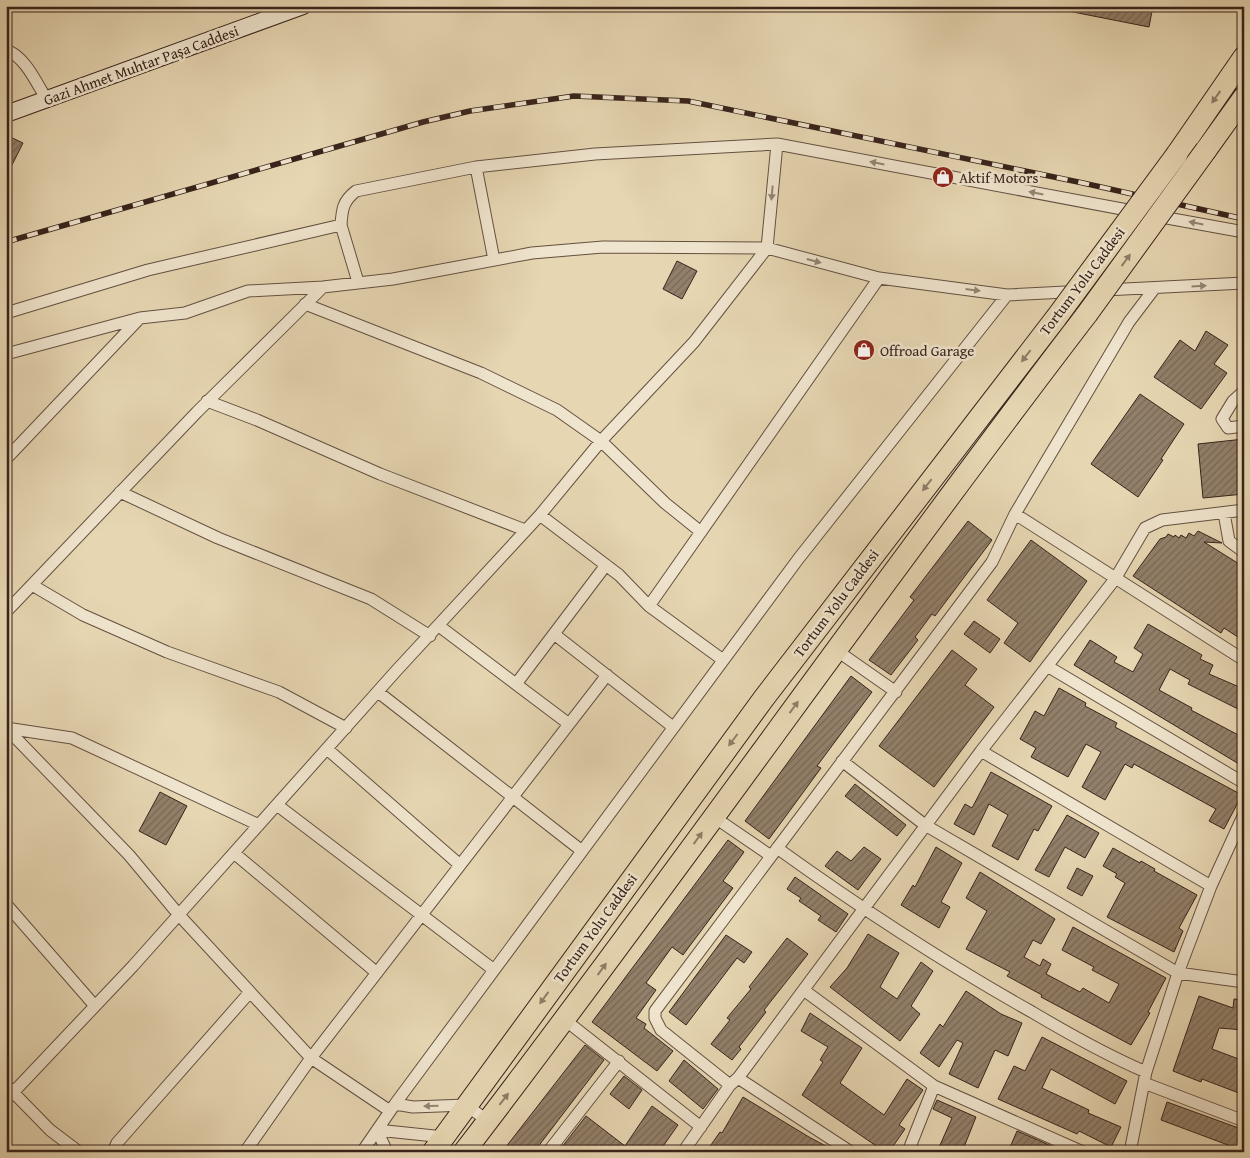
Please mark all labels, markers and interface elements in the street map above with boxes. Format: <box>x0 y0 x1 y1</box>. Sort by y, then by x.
street label: Gazi Ahmet Muhtar Paşa Caddesi <box>41 20 241 110</box>
one-way arrow <box>1211 90 1221 104</box>
one-way arrow <box>869 159 884 167</box>
shop icon: Aktif Motors <box>931 165 955 189</box>
place label: Aktif Motors <box>959 167 1038 188</box>
one-way arrow <box>768 185 776 201</box>
one-way arrow <box>1029 189 1044 197</box>
one-way arrow <box>1187 219 1203 227</box>
street label: Tortum Yolu Caddesi <box>1034 223 1130 339</box>
one-way arrow <box>1121 254 1131 267</box>
one-way arrow <box>806 257 821 265</box>
one-way arrow <box>1191 281 1207 289</box>
one-way arrow <box>965 286 981 294</box>
shop icon: Offroad Garage <box>852 338 876 362</box>
place label: Offroad Garage <box>880 340 974 361</box>
one-way arrow <box>1021 350 1031 363</box>
one-way arrow <box>921 478 932 491</box>
street label: Tortum Yolu Caddesi <box>788 545 884 661</box>
one-way arrow <box>789 701 800 714</box>
one-way arrow <box>728 733 738 747</box>
one-way arrow <box>693 831 703 845</box>
street label: Tortum Yolu Caddesi <box>548 869 642 987</box>
one-way arrow <box>597 963 607 976</box>
one-way arrow <box>539 991 549 1005</box>
one-way arrow <box>499 1093 510 1106</box>
one-way arrow <box>422 1103 438 1111</box>

